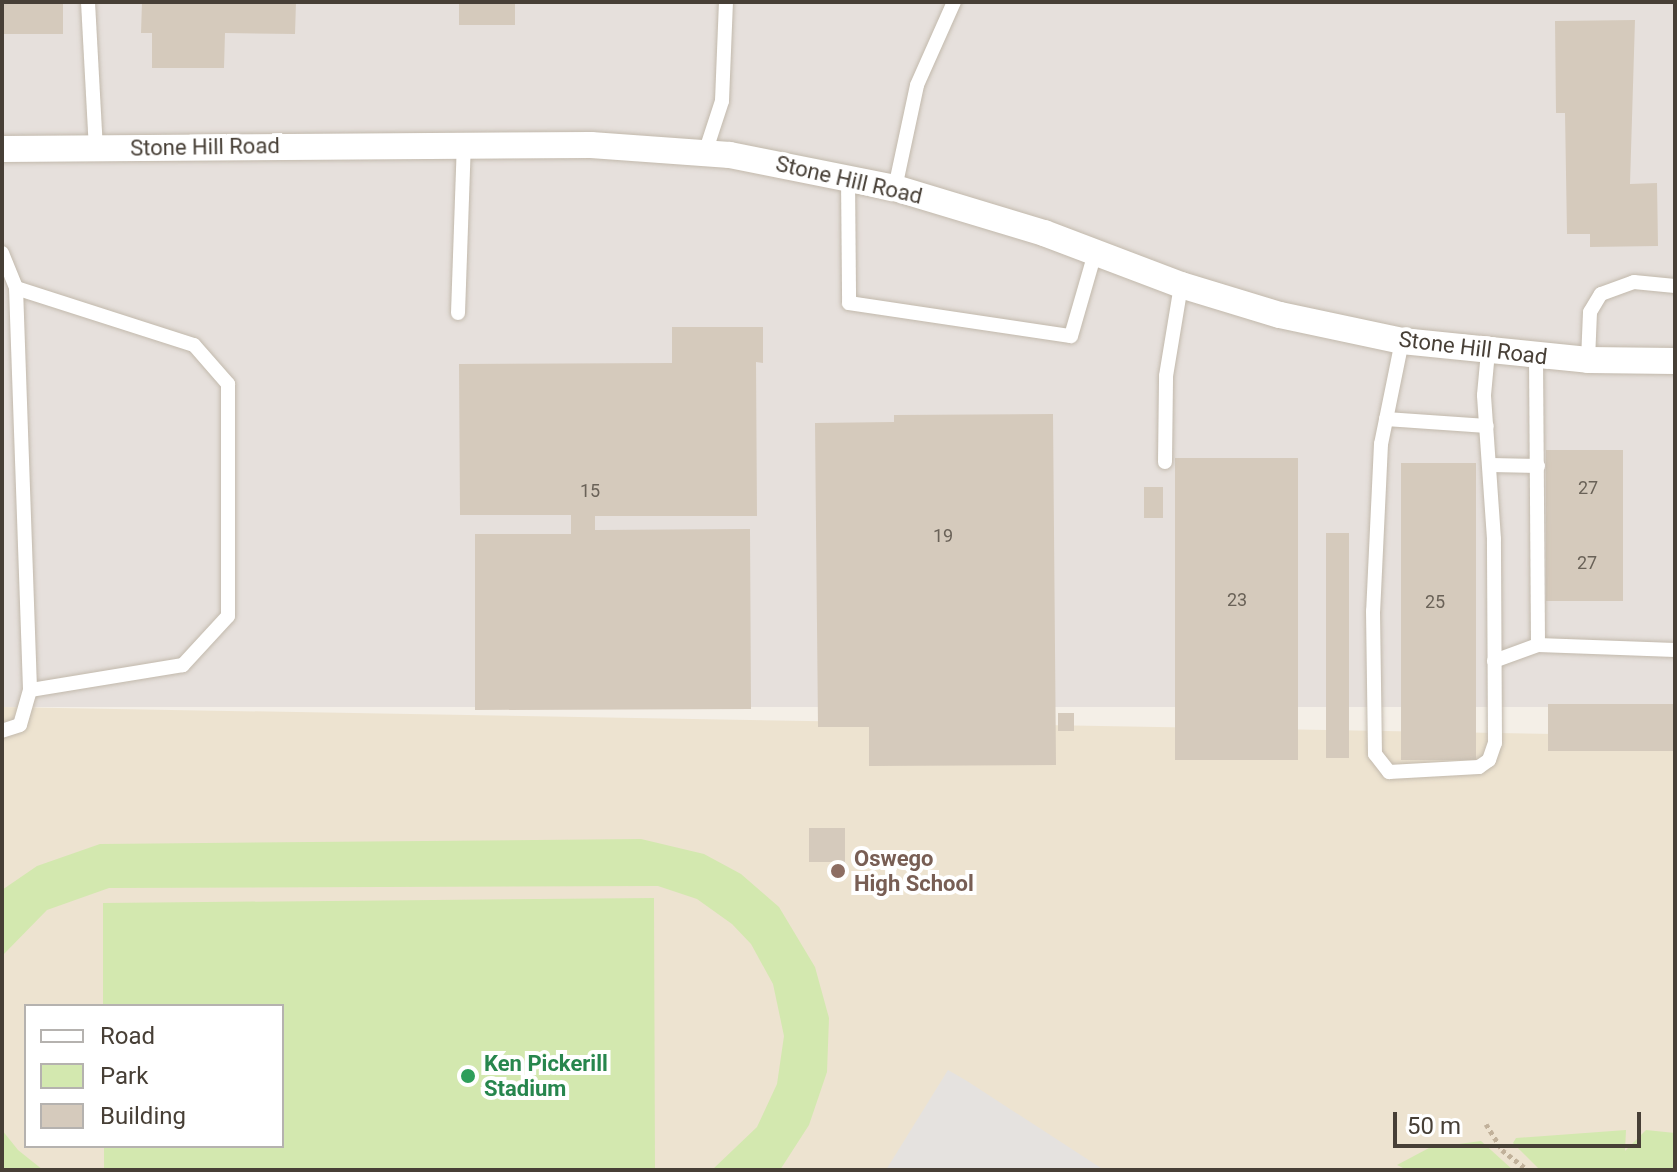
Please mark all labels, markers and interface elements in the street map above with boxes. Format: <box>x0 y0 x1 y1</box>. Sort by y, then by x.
street label: Stone Hill Road <box>130 132 280 162</box>
street label: Stone Hill Road <box>773 150 925 210</box>
street label: Stone Hill Road <box>1397 326 1549 370</box>
house number: 27 <box>1578 477 1598 499</box>
house number: 15 <box>580 480 600 502</box>
house number: 19 <box>933 525 953 547</box>
house number: 27 <box>1577 552 1597 574</box>
house number: 23 <box>1227 589 1247 611</box>
house number: 25 <box>1425 591 1445 613</box>
place label: Oswego High School <box>854 845 974 896</box>
marker: Oswego High School <box>829 862 847 880</box>
legend <box>24 1004 284 1148</box>
text: Road <box>100 1022 155 1050</box>
place label: Ken Pickerill Stadium <box>484 1050 608 1102</box>
text: Park <box>100 1062 148 1090</box>
marker: Ken Pickerill Stadium <box>459 1067 477 1085</box>
scale bar <box>1397 1096 1645 1146</box>
text: Building <box>100 1102 186 1130</box>
text: 50 m <box>1407 1112 1461 1140</box>

